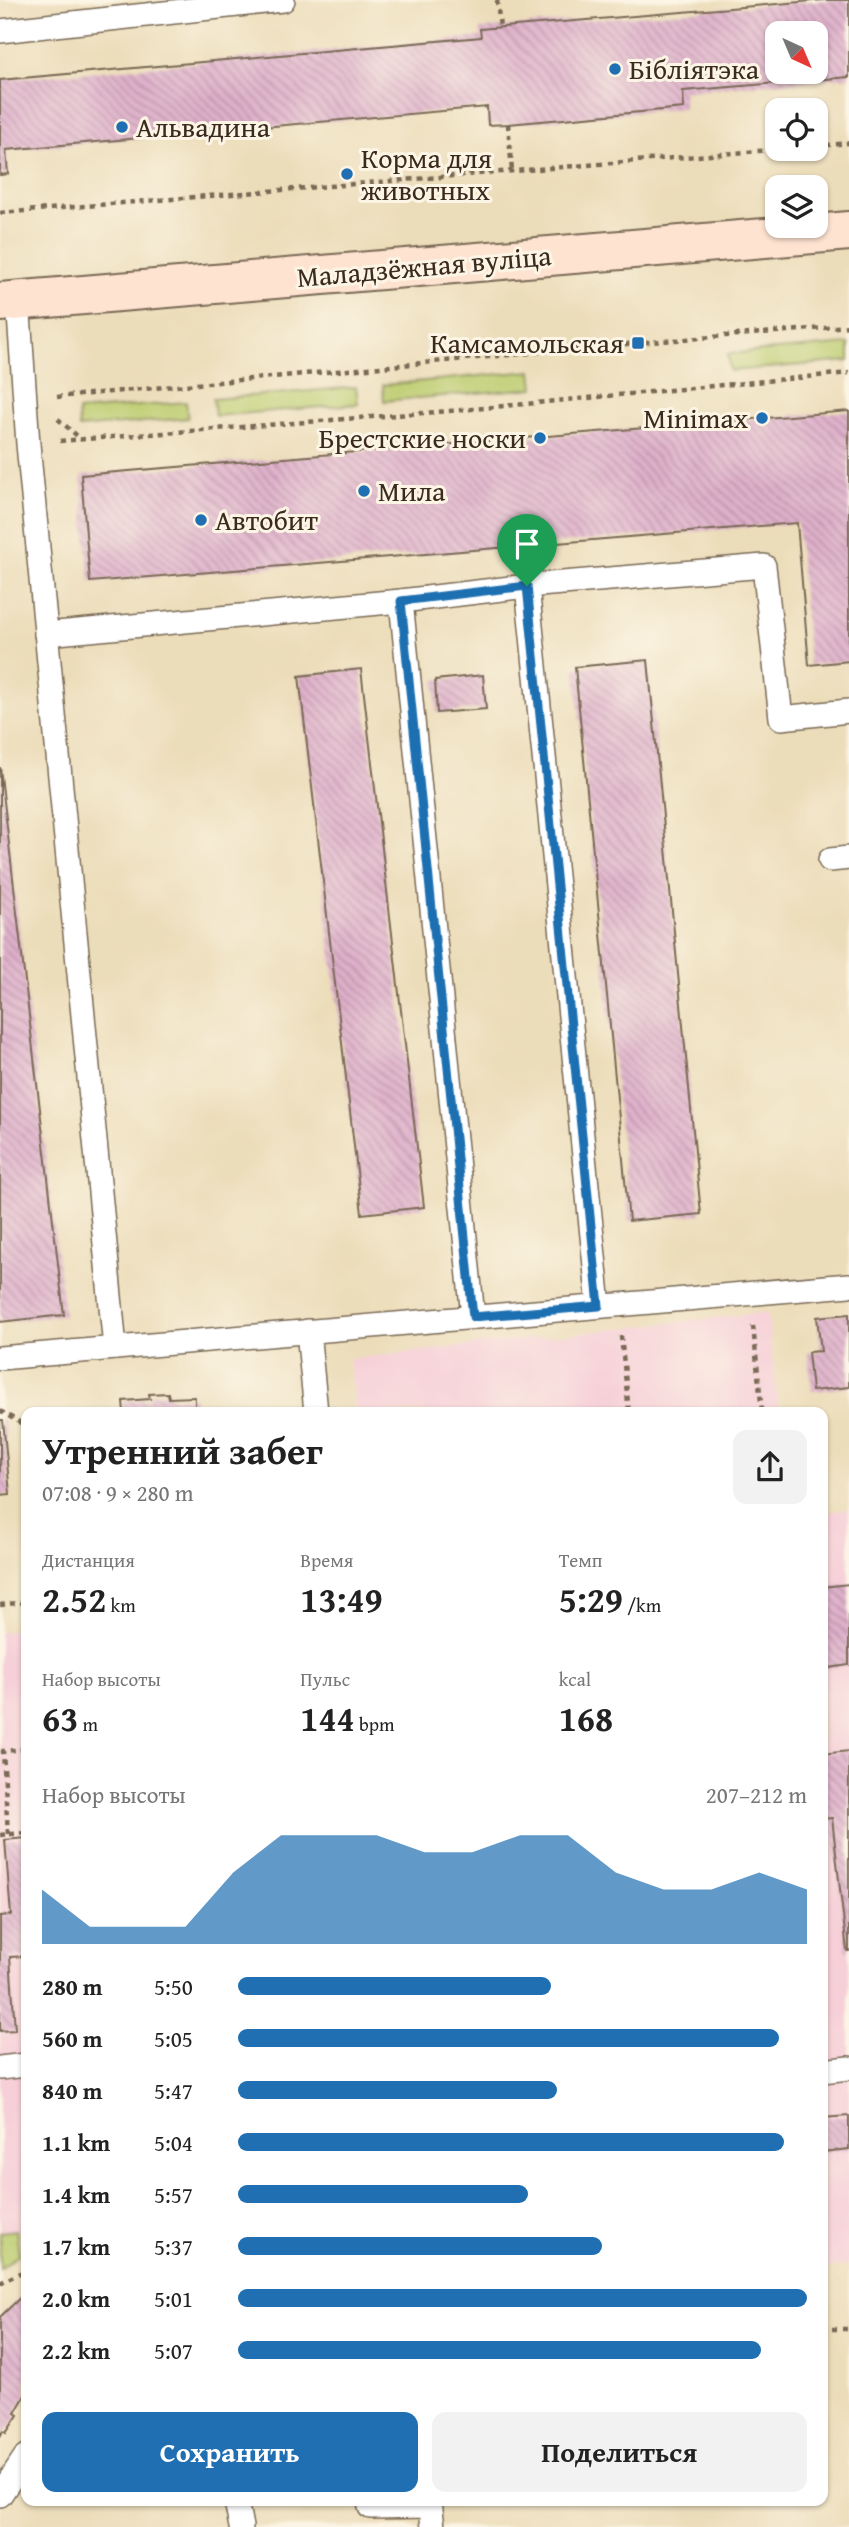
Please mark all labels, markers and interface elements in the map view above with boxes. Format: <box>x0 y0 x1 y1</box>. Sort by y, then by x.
north arrow <box>765 21 828 84</box>
map controls <box>765 21 828 238</box>
place label: Бібліятэка <box>629 48 760 89</box>
marker: Бібліятэка <box>607 61 623 77</box>
button: locate <box>765 98 828 161</box>
place label: Альвадина <box>136 106 271 147</box>
marker: Альвадина <box>114 119 130 135</box>
place label: Корма для животных <box>361 137 492 210</box>
marker: Корма для животных <box>339 166 355 182</box>
button: layers <box>765 175 828 238</box>
street label: Маладзёжная вуліца <box>295 234 554 297</box>
place label: Камсамольская <box>430 322 624 363</box>
marker: Камсамольская <box>630 335 646 351</box>
place label: Minimax <box>643 397 749 438</box>
marker: Minimax <box>754 410 770 426</box>
place label: Брестские носки <box>319 417 526 458</box>
marker: Брестские носки <box>532 430 548 446</box>
place label: Мила <box>378 470 446 511</box>
marker: Мила <box>356 483 372 499</box>
place label: Автобит <box>215 499 318 540</box>
marker: Автобит <box>193 512 209 528</box>
pin <box>497 514 557 586</box>
icon: arrive <box>508 525 546 563</box>
text: Утренний забег <box>42 1422 323 1478</box>
button: share <box>733 1430 807 1504</box>
text: 07:08 · 9 × 280 m <box>42 1476 194 1509</box>
text: Дистанция <box>42 1546 135 1574</box>
text: Время <box>300 1546 353 1574</box>
text: Темп <box>559 1546 603 1574</box>
text: 2.52 <box>42 1574 106 1625</box>
text: 13:49 <box>300 1574 383 1625</box>
text: 5:29 <box>559 1574 623 1625</box>
text: km <box>106 1591 136 1619</box>
text: /km <box>623 1591 661 1619</box>
text: Набор высоты <box>42 1665 161 1693</box>
text: Пульс <box>300 1665 350 1693</box>
text: kcal <box>559 1665 591 1693</box>
text: 63 <box>42 1693 78 1744</box>
text: 144 <box>300 1693 355 1744</box>
text: 168 <box>559 1693 613 1744</box>
text: m <box>78 1710 98 1738</box>
text: bpm <box>355 1710 395 1738</box>
text: Набор высоты <box>42 1778 186 1811</box>
text: 207–212 m <box>706 1778 807 1811</box>
text: 280 m <box>42 1970 103 2003</box>
text: 5:50 <box>154 1970 193 2003</box>
text: 560 m <box>42 2022 103 2055</box>
text: 5:05 <box>154 2022 193 2055</box>
text: 840 m <box>42 2074 103 2107</box>
text: 5:47 <box>154 2074 193 2107</box>
text: 1.1 km <box>42 2126 110 2159</box>
text: 5:04 <box>154 2126 193 2159</box>
text: 1.4 km <box>42 2178 110 2211</box>
text: 5:57 <box>154 2178 193 2211</box>
text: 1.7 km <box>42 2230 110 2263</box>
text: 5:37 <box>154 2230 193 2263</box>
text: 2.0 km <box>42 2282 110 2315</box>
text: 5:01 <box>154 2282 193 2315</box>
text: 2.2 km <box>42 2334 110 2367</box>
text: 5:07 <box>154 2334 193 2367</box>
button: Сохранить <box>42 2412 418 2492</box>
button: Поделиться <box>432 2412 807 2492</box>

